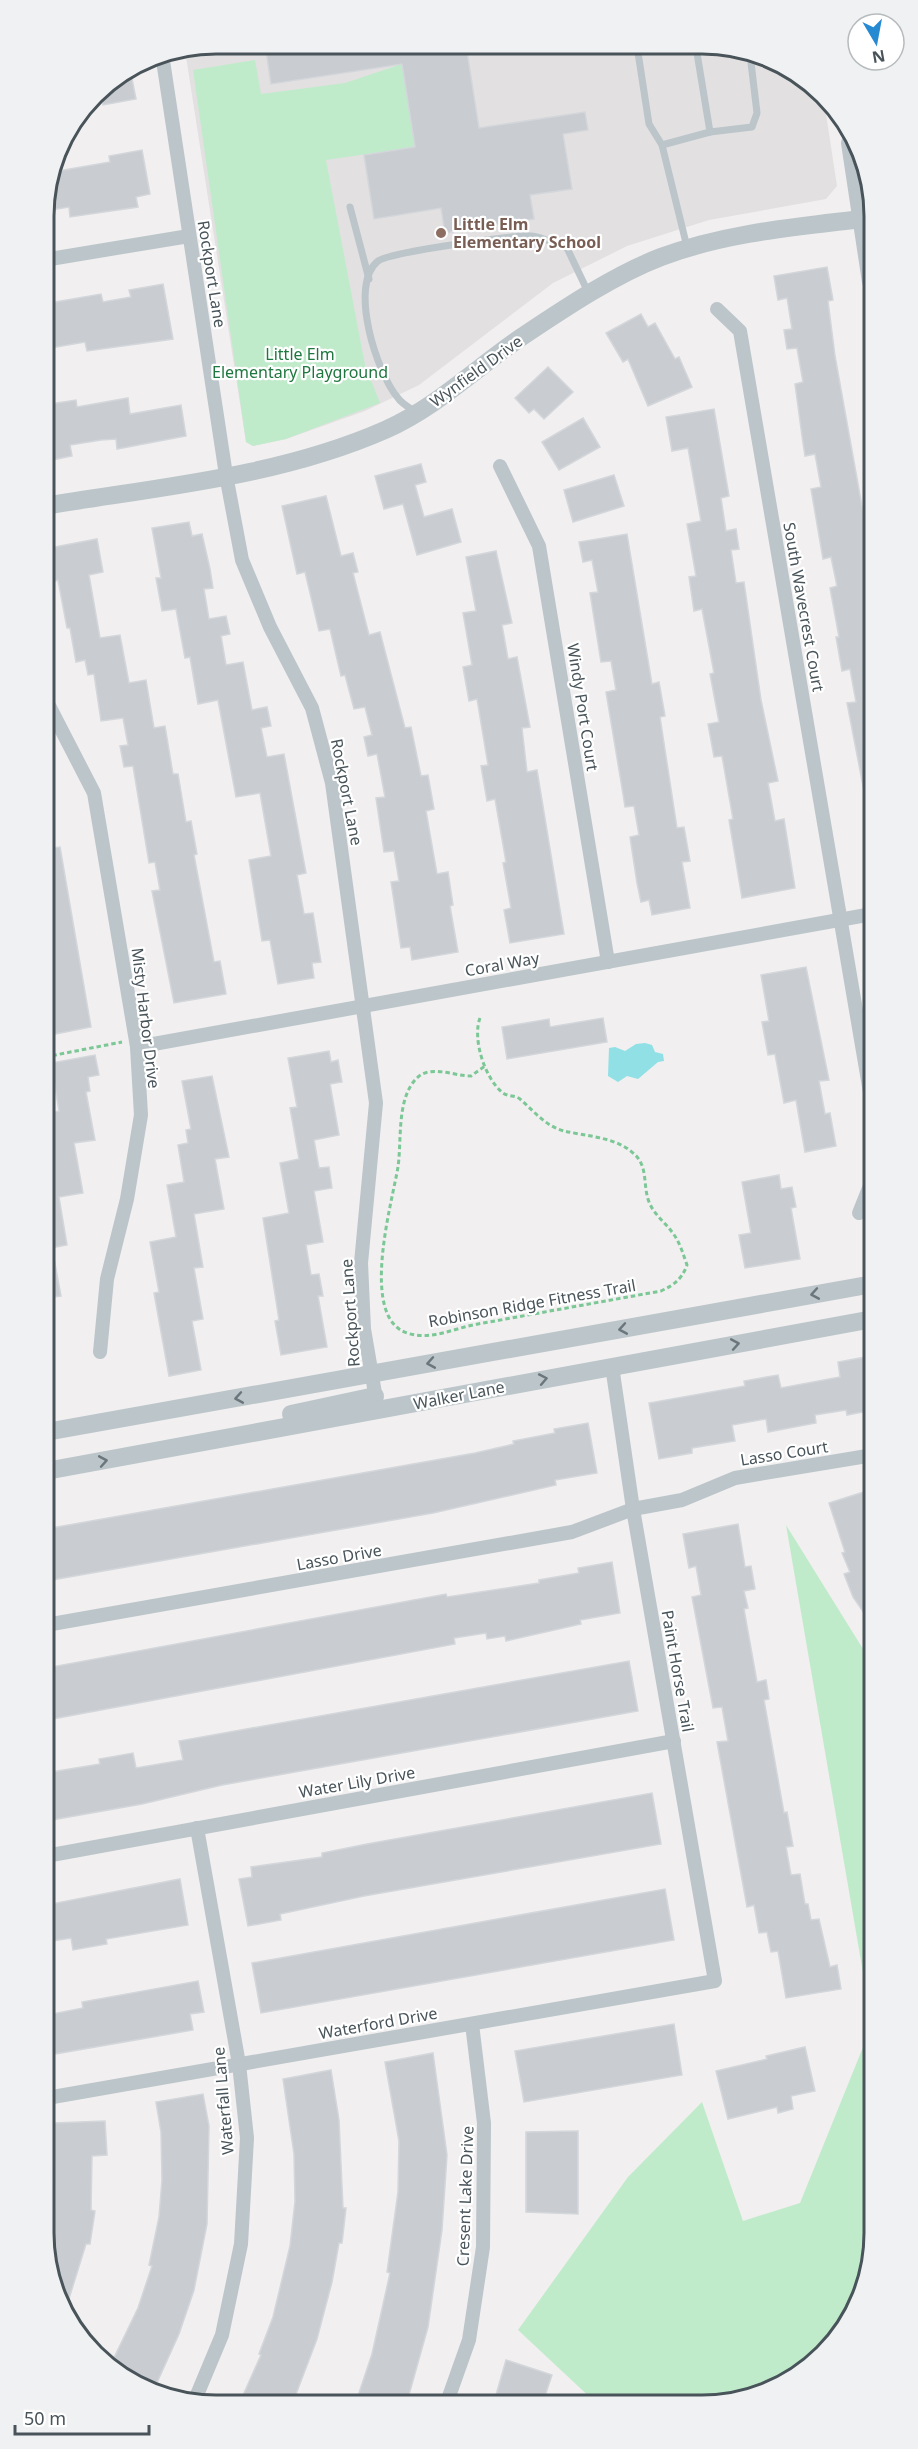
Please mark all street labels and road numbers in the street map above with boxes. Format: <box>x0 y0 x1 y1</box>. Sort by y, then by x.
street label: Rockport Lane <box>193 219 231 329</box>
street label: Wynfield Drive <box>425 330 527 412</box>
street label: South Wavecrest Court <box>778 521 830 694</box>
street label: Windy Port Court <box>562 642 604 773</box>
street label: Rockport Lane <box>326 737 368 847</box>
street label: Misty Harbor Drive <box>126 946 166 1090</box>
street label: Coral Way <box>463 947 542 981</box>
street label: Rockport Lane <box>335 1258 365 1368</box>
street label: Robinson Ridge Fitness Trail <box>427 1274 637 1332</box>
street label: Walker Lane <box>412 1375 506 1415</box>
street label: Lasso Court <box>739 1435 830 1471</box>
street label: Lasso Drive <box>295 1539 383 1575</box>
street label: Paint Horse Trail <box>656 1608 700 1734</box>
street label: Water Lily Drive <box>297 1761 417 1803</box>
street label: Waterford Drive <box>317 2002 439 2044</box>
street label: Waterfall Lane <box>207 2046 239 2156</box>
street label: Cresent Lake Drive <box>452 2125 478 2267</box>

